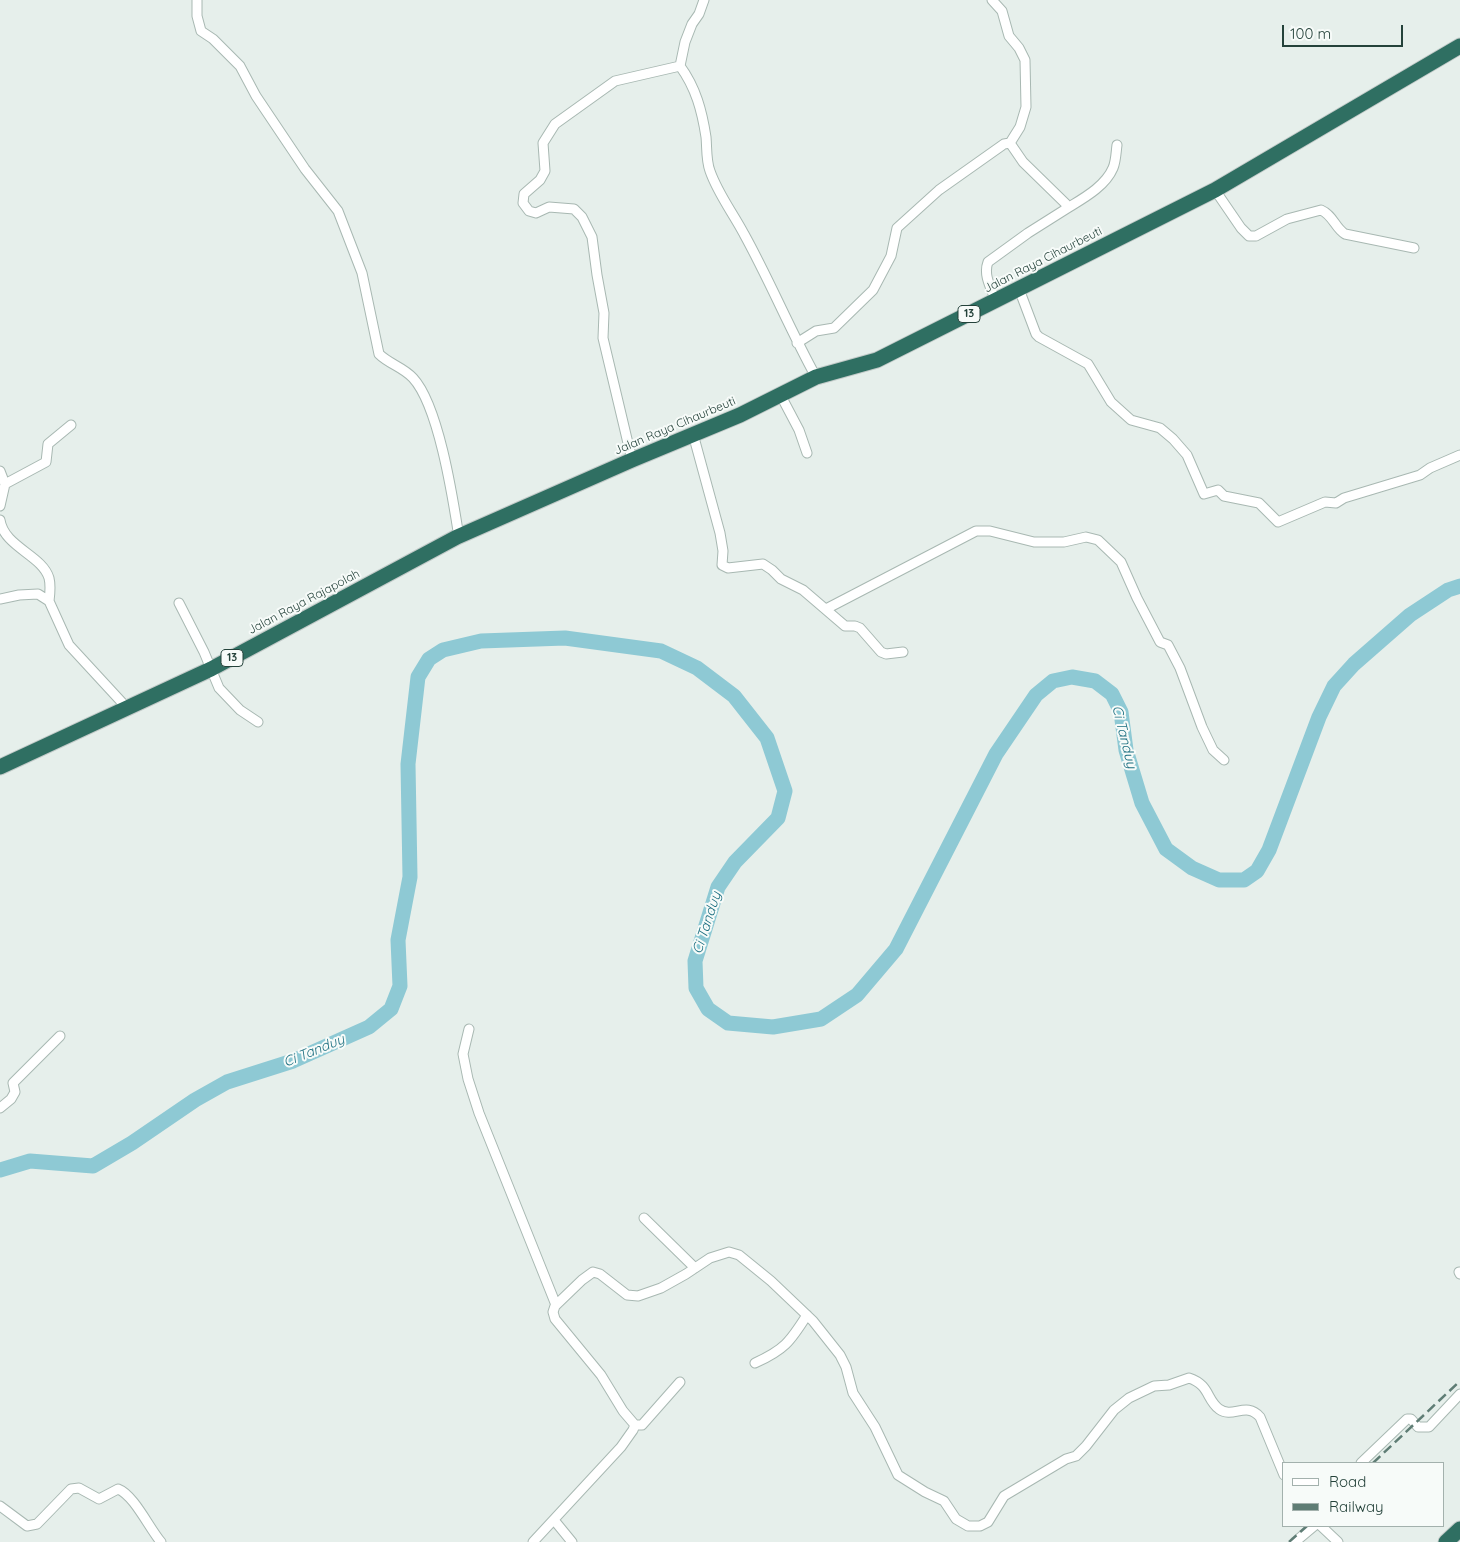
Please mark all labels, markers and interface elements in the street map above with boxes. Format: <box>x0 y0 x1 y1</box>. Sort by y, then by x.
scale bar <box>1285 15 1406 47</box>
text: 100 m <box>1290 24 1331 43</box>
street label: Jalan Raya Cihaurbeuti <box>982 224 1104 296</box>
road number: 13 <box>958 306 980 322</box>
street label: Jalan Raya Cihaurbeuti <box>612 394 738 458</box>
street label: Jalan Raya Rajapolah <box>246 566 362 638</box>
road number: 13 <box>221 650 243 666</box>
water label: Ci Tanduy <box>1108 704 1140 770</box>
water label: Ci Tanduy <box>689 890 725 956</box>
water label: Ci Tanduy <box>281 1031 347 1071</box>
legend <box>1282 1462 1445 1527</box>
text: Road <box>1329 1472 1366 1491</box>
text: Railway <box>1329 1497 1384 1516</box>

